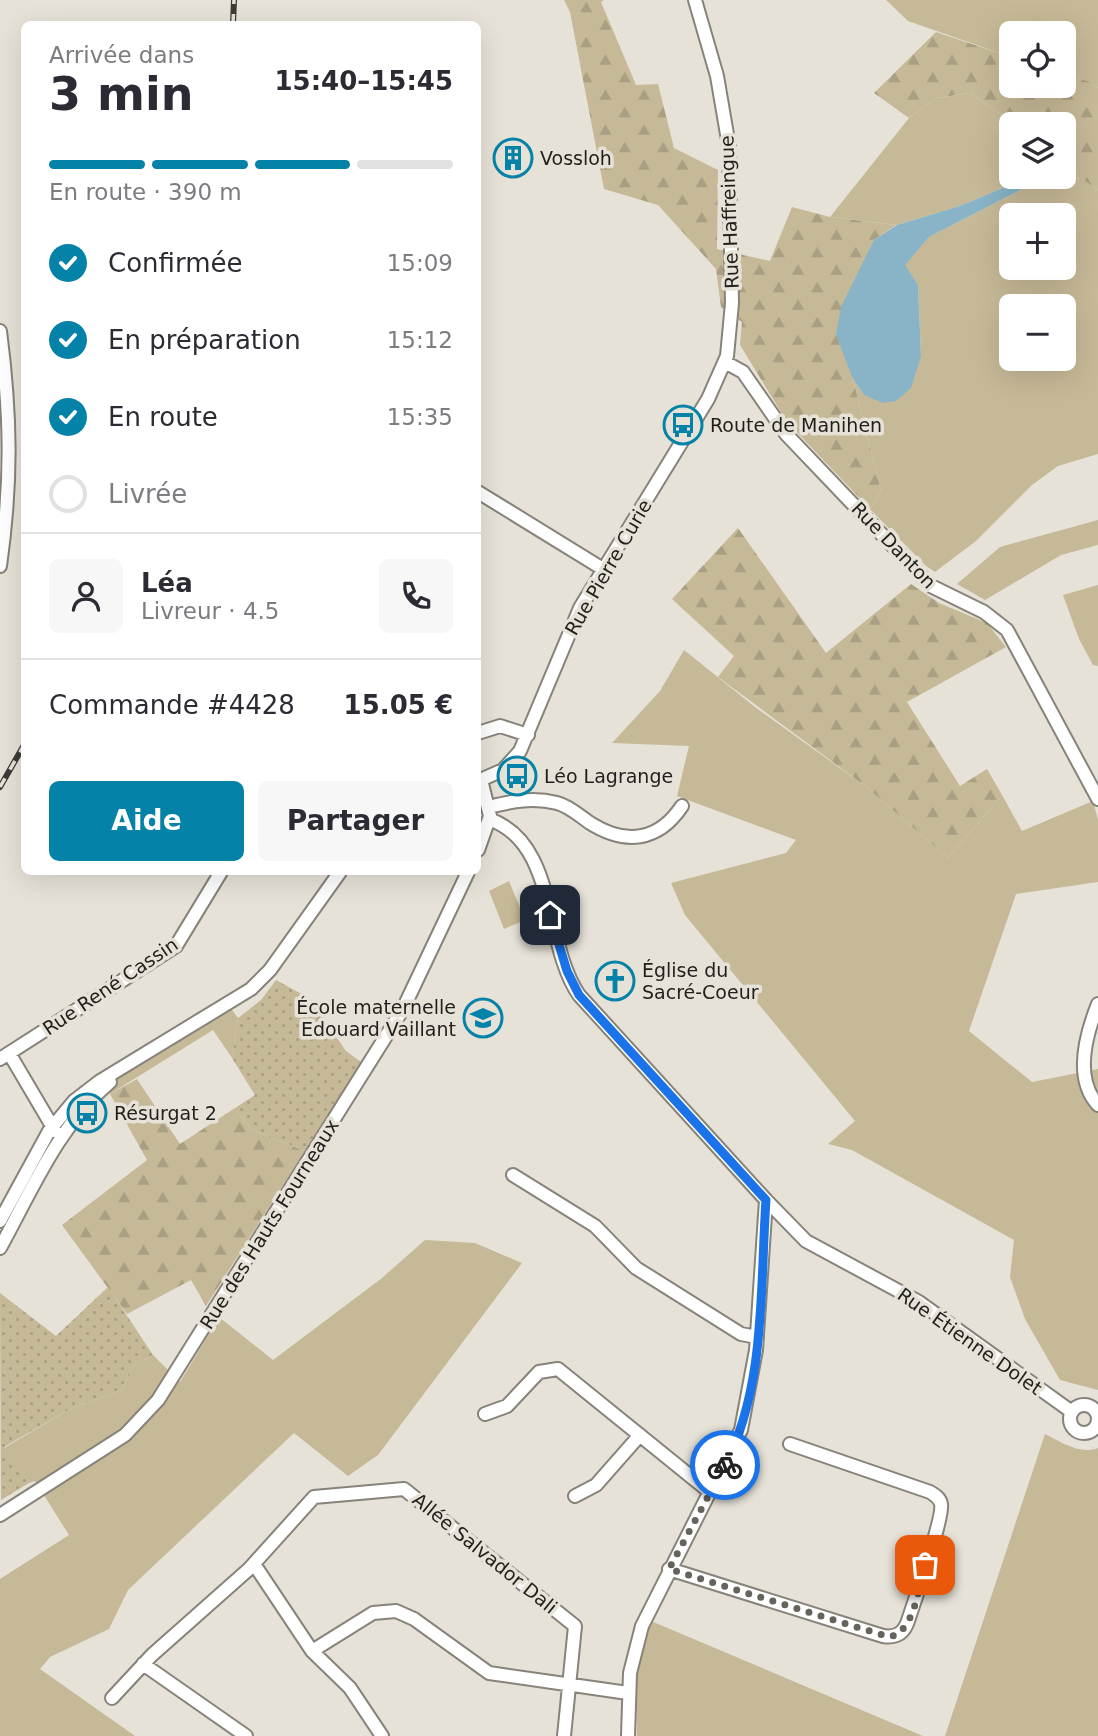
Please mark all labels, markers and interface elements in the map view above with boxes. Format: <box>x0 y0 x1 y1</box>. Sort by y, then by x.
map controls <box>999 21 1076 371</box>
button: locate <box>999 21 1076 98</box>
text: Arrivée dans <box>49 42 194 68</box>
text: 15:40–15:45 <box>274 66 453 96</box>
text: 3 min <box>49 67 193 121</box>
button: layers <box>999 112 1076 189</box>
street label: Rue Haffreingue <box>715 135 743 289</box>
building icon: Vossloh <box>492 137 534 179</box>
place label: Vossloh <box>540 147 612 169</box>
text: En route · 390 m <box>49 179 242 205</box>
button: + <box>999 203 1076 280</box>
icon: check <box>49 244 87 282</box>
text: Confirmée <box>108 248 242 278</box>
text: 15:09 <box>387 250 453 276</box>
button: − <box>999 294 1076 371</box>
icon: check <box>49 321 87 359</box>
text: En préparation <box>108 325 301 355</box>
text: 15:12 <box>387 327 453 353</box>
icon: check <box>49 398 87 436</box>
text: En route <box>108 402 218 432</box>
text: 15:35 <box>387 404 453 430</box>
bus stop icon: Route de Manihen <box>662 404 704 446</box>
place label: Route de Manihen <box>710 414 882 436</box>
text: Livrée <box>108 479 187 509</box>
street label: Rue Pierre Curie <box>560 495 656 639</box>
street label: Rue Danton <box>847 497 941 593</box>
button: person <box>49 559 123 633</box>
button: phone <box>379 559 453 633</box>
text: Léa <box>141 568 193 598</box>
text: Livreur · 4.5 <box>141 598 279 624</box>
text: Commande #4428 <box>49 690 295 720</box>
text: 15.05 € <box>344 690 453 720</box>
bus stop icon: Léo Lagrange <box>496 755 538 797</box>
place label: Léo Lagrange <box>544 765 673 787</box>
button: Aide <box>49 781 244 861</box>
button: Partager <box>258 781 453 861</box>
pin <box>520 885 580 945</box>
icon: home <box>531 896 569 934</box>
street label: Rue René Cassin <box>38 933 182 1039</box>
place label: Église du Sacré-Coeur <box>642 959 759 1003</box>
church icon: Église du Sacré-Coeur <box>594 960 636 1002</box>
place label: École maternelle Edouard Vaillant <box>296 996 456 1040</box>
school or university icon: École maternelle Edouard Vaillant <box>462 997 504 1039</box>
bus stop icon: Résurgat 2 <box>66 1092 108 1134</box>
place label: Résurgat 2 <box>114 1102 217 1124</box>
street label: Rue des Hauts Fourneaux <box>195 1115 343 1333</box>
street label: Rue Étienne Dolet <box>894 1283 1046 1399</box>
courier <box>690 1430 760 1500</box>
icon: bike <box>706 1446 744 1484</box>
street label: Allée Salvador Dali <box>408 1488 562 1618</box>
pin <box>895 1535 955 1595</box>
icon: bag <box>906 1546 944 1584</box>

